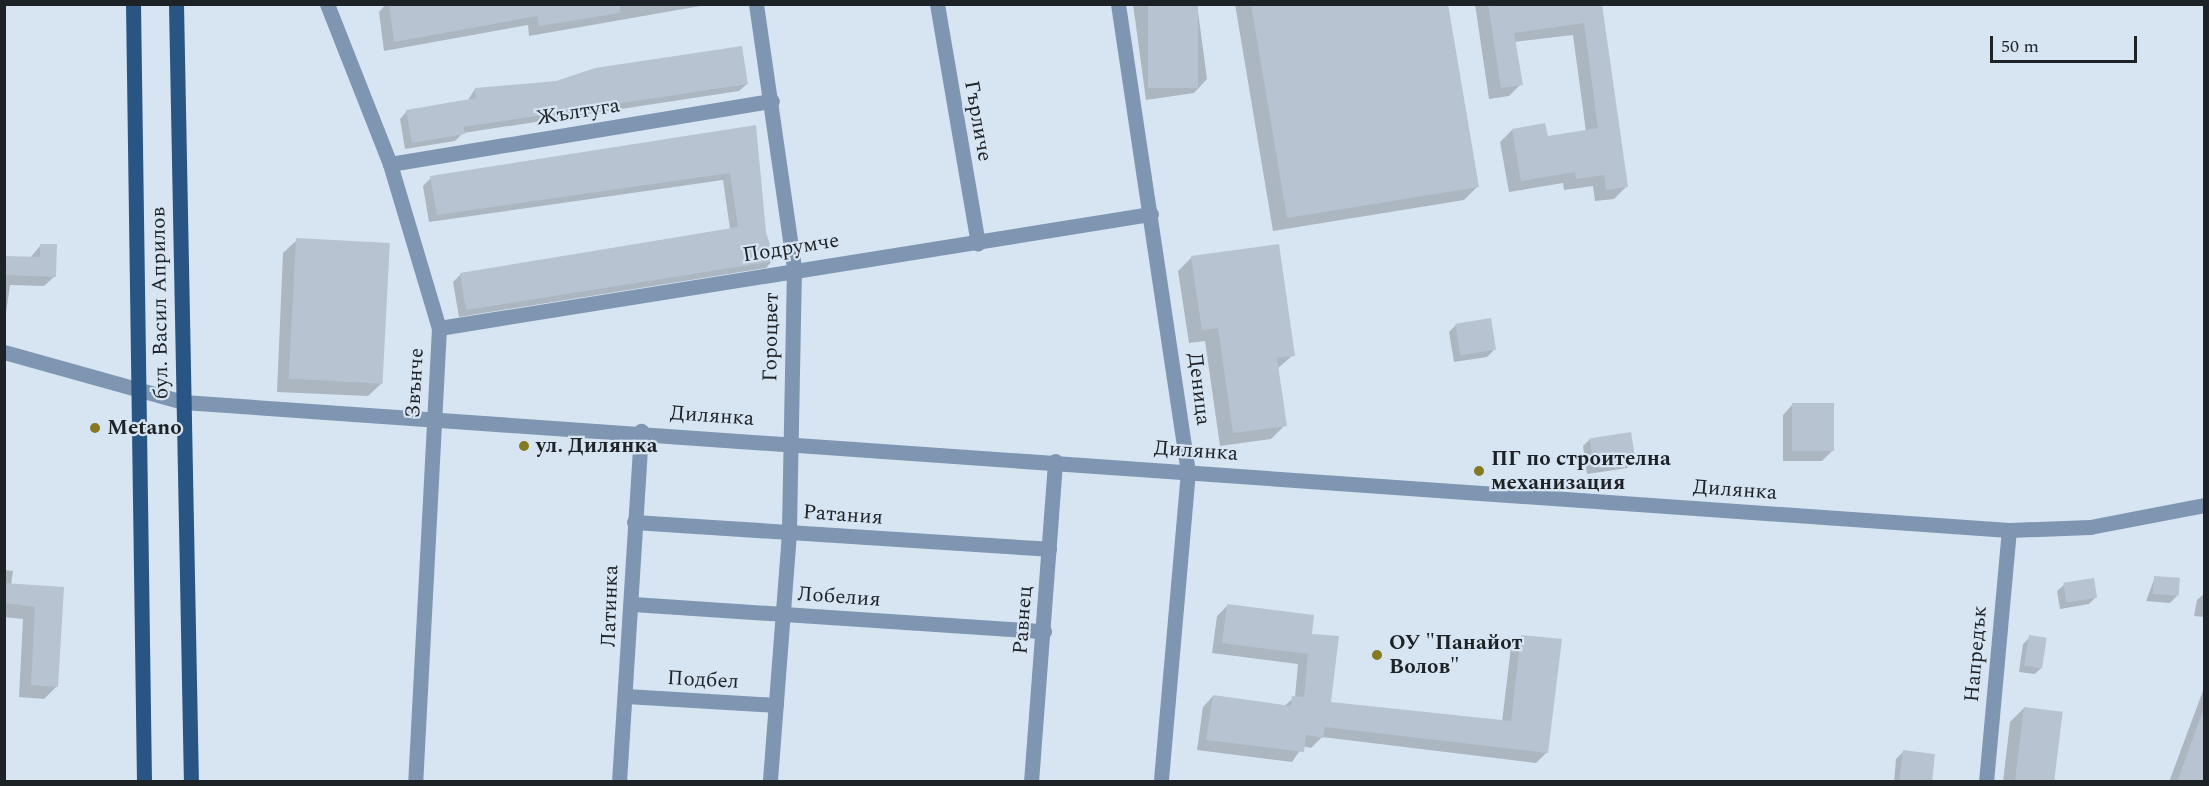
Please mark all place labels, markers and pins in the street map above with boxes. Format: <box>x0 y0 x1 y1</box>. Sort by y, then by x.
place label: Metano <box>107 415 182 441</box>
marker: Metano <box>88 421 102 435</box>
place label: ул. Дилянка <box>536 433 658 459</box>
marker: ул. Дилянка <box>517 439 531 453</box>
place label: ПГ по строителна механизация <box>1491 446 1671 496</box>
marker: ПГ по строителна механизация <box>1472 464 1486 478</box>
place label: ОУ "Панайот Волов" <box>1389 630 1522 680</box>
marker: ОУ "Панайот Волов" <box>1370 648 1384 662</box>

